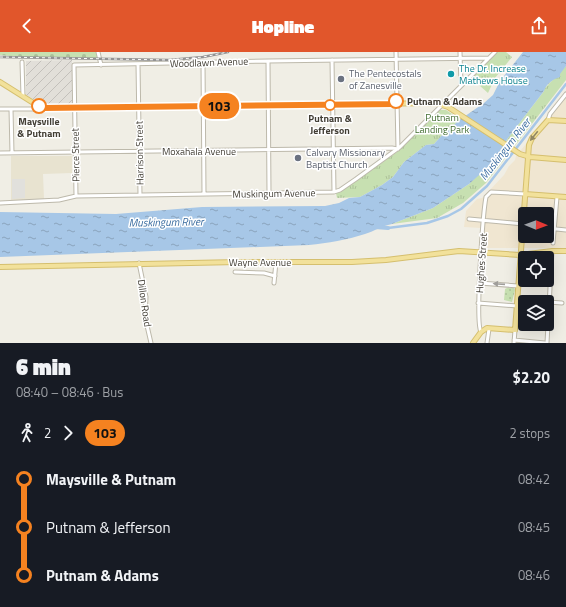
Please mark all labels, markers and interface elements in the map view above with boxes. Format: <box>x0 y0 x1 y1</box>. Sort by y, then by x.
text: Hopline <box>252 13 314 40</box>
icon: back <box>16 15 38 37</box>
icon: share <box>528 15 550 37</box>
street label: Woodlawn Avenue <box>170 54 248 71</box>
place label: The Dr. Increase Mathews House <box>459 61 528 88</box>
place label: The Pentecostals of Zanesville <box>349 66 422 93</box>
marker: The Dr. Increase Mathews House <box>446 69 456 79</box>
marker: The Pentecostals of Zanesville <box>336 74 346 84</box>
line badge: 103 <box>196 93 242 119</box>
marker: Putnam & Adams <box>388 93 404 109</box>
place label: Putnam & Adams <box>407 94 482 109</box>
text: 103 <box>207 95 231 116</box>
marker: Maysville & Putnam <box>31 98 47 114</box>
marker: Putnam & Jefferson <box>324 99 336 111</box>
park label: Putnam Landing Park <box>415 110 469 137</box>
place label: Putnam & Jefferson <box>308 111 352 138</box>
water label: Muskingum River <box>476 113 535 183</box>
place label: Maysville & Putnam <box>17 114 61 141</box>
street label: Harrison Street <box>131 120 148 185</box>
street label: Pierce Street <box>68 127 83 182</box>
one-way arrow <box>530 131 538 142</box>
street label: Moxahala Avenue <box>162 144 236 159</box>
place label: Calvary Missionary Baptist Church <box>306 145 385 172</box>
marker: Calvary Missionary Baptist Church <box>293 153 303 163</box>
street label: Muskingum Avenue <box>232 185 316 202</box>
north arrow <box>518 207 554 243</box>
map controls <box>518 207 554 331</box>
water label: Muskingum River <box>128 213 205 231</box>
street label: Hughes Street <box>472 232 491 294</box>
button: locate <box>518 251 554 287</box>
street label: Wayne Avenue <box>229 255 291 270</box>
street label: Dillon Road <box>134 278 155 328</box>
one-way arrow <box>493 281 505 288</box>
button: layers <box>518 295 554 331</box>
text: 6 min <box>16 350 71 384</box>
text: $2.20 <box>513 366 550 389</box>
text: 08:40 – 08:46 · Bus <box>16 382 123 402</box>
icon: walk <box>16 422 38 444</box>
icon: forward <box>57 422 79 444</box>
text: 103 <box>93 422 117 443</box>
text: 2 <box>44 423 51 443</box>
text: 2 stops <box>509 423 550 443</box>
text: Maysville & Putnam <box>46 468 176 491</box>
text: 08:42 <box>518 469 550 489</box>
text: Putnam & Jefferson <box>46 516 171 539</box>
text: 08:45 <box>518 517 550 537</box>
text: Putnam & Adams <box>46 564 159 587</box>
text: 08:46 <box>518 565 550 585</box>

